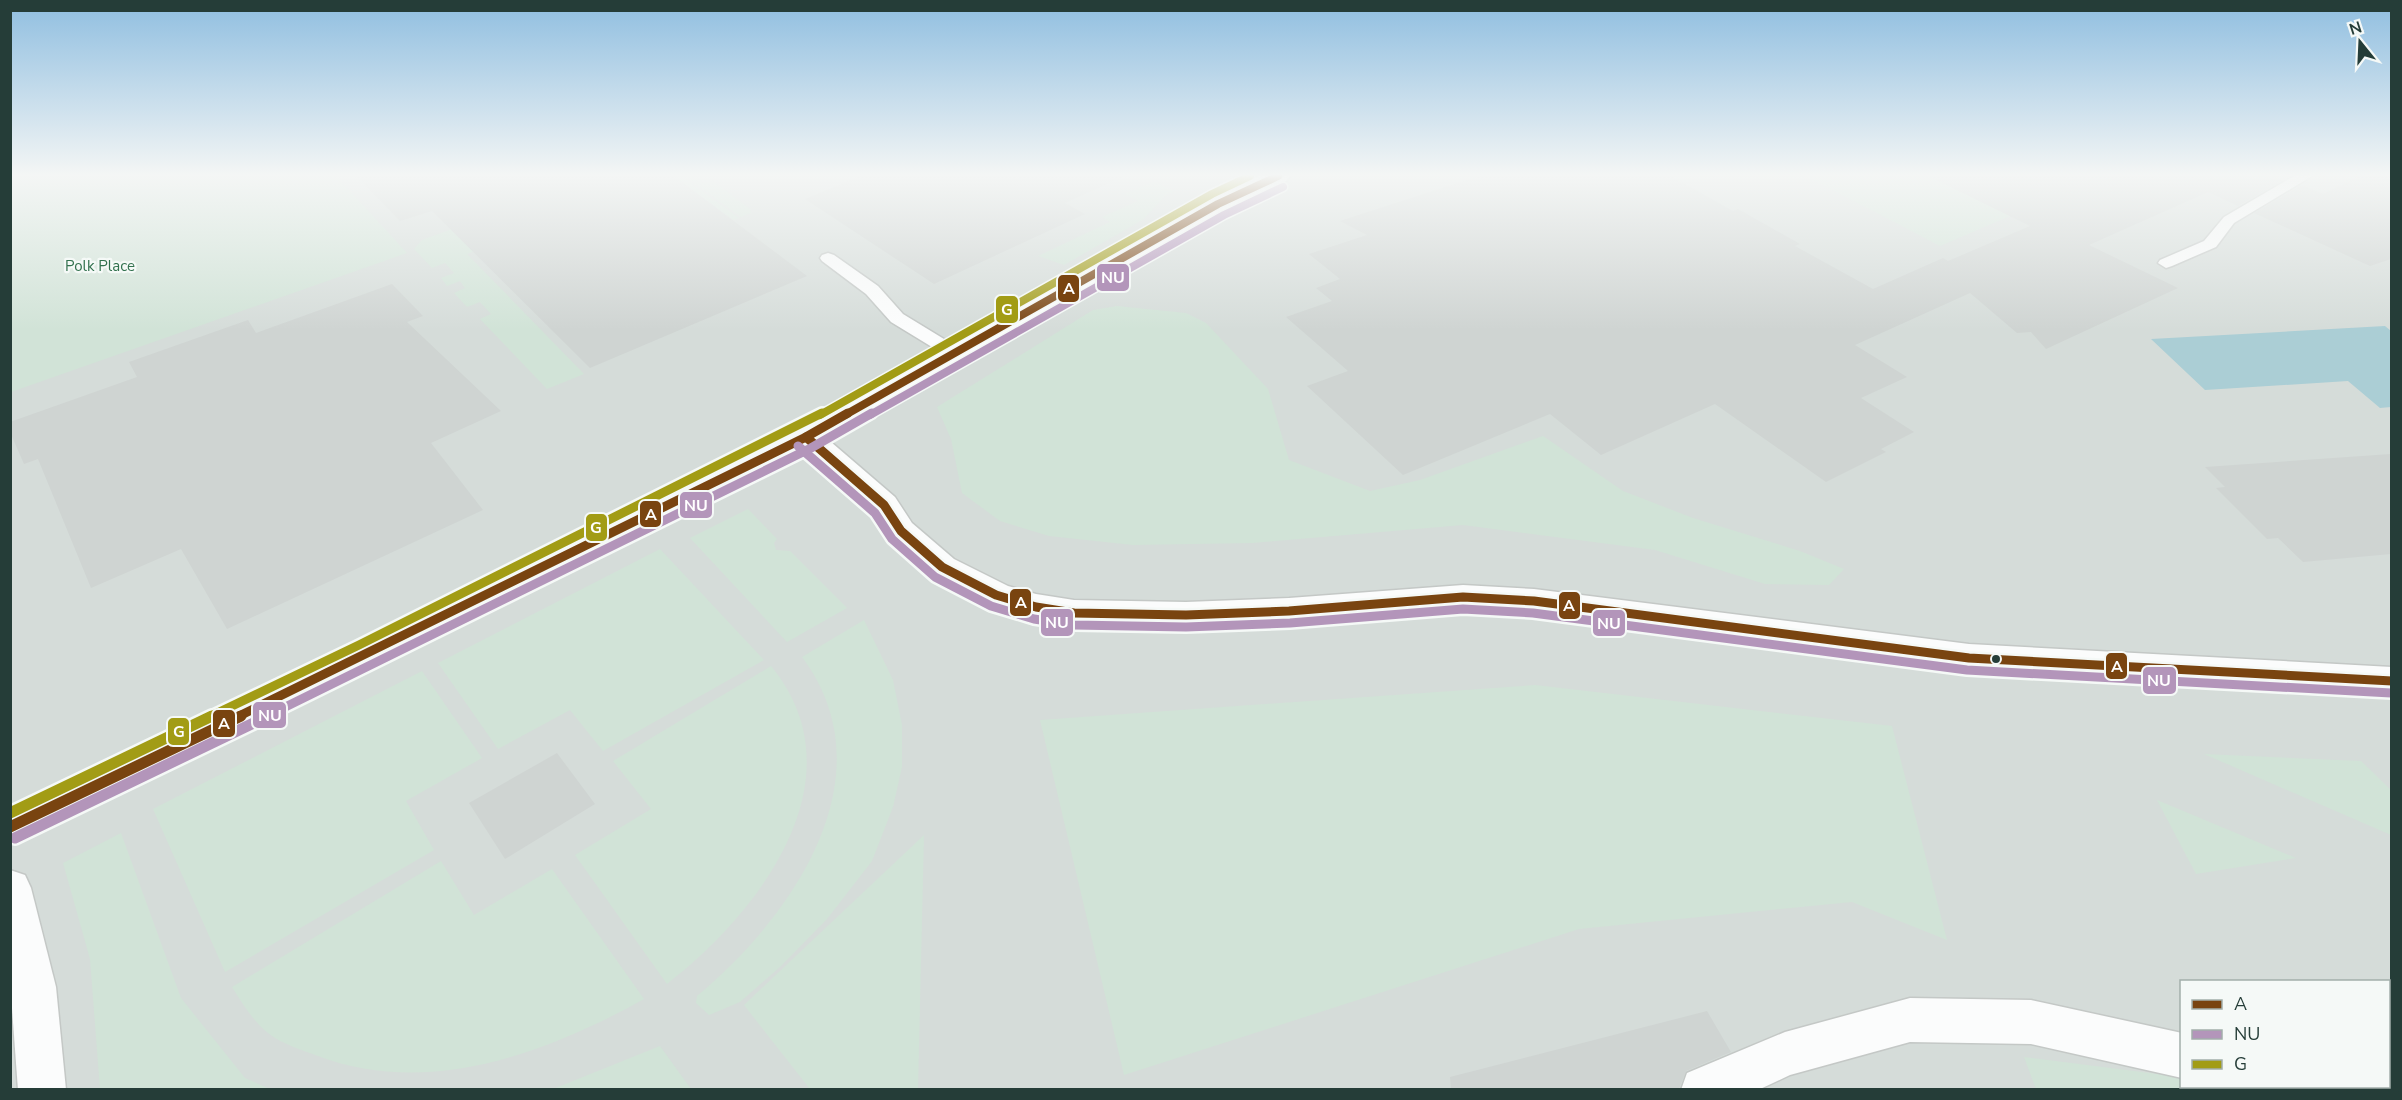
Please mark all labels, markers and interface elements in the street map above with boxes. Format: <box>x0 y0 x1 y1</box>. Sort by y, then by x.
north arrow <box>2330 12 2390 72</box>
text: N <box>2347 16 2365 41</box>
park label: Polk Place <box>65 256 135 276</box>
line badge: NU <box>1096 263 1130 292</box>
text: NU <box>1101 267 1125 289</box>
line badge: A <box>1057 274 1080 303</box>
text: A <box>1063 278 1075 300</box>
line badge: G <box>995 295 1019 324</box>
text: G <box>1001 299 1013 321</box>
line badge: NU <box>679 491 713 519</box>
text: NU <box>684 495 708 517</box>
line badge: A <box>639 500 662 528</box>
text: A <box>645 504 657 526</box>
line badge: G <box>585 513 608 542</box>
text: G <box>590 517 602 539</box>
line badge: A <box>1009 588 1032 617</box>
line badge: A <box>1558 591 1581 620</box>
text: A <box>1015 592 1027 614</box>
text: A <box>1563 595 1575 617</box>
line badge: NU <box>1040 608 1074 637</box>
line badge: NU <box>1592 609 1626 637</box>
text: NU <box>1045 612 1069 634</box>
text: NU <box>1597 613 1621 635</box>
line badge: A <box>2105 652 2128 680</box>
unlabelled marker <box>1990 653 2002 665</box>
text: A <box>2111 656 2123 678</box>
line badge: NU <box>2142 666 2177 695</box>
text: NU <box>2147 670 2171 692</box>
line badge: NU <box>252 701 287 729</box>
text: NU <box>258 705 282 727</box>
line badge: A <box>212 709 236 738</box>
text: A <box>218 713 230 735</box>
line badge: G <box>167 717 190 746</box>
text: G <box>173 721 185 743</box>
legend <box>2180 980 2390 1088</box>
text: A <box>2234 992 2247 1016</box>
text: NU <box>2234 1022 2260 1046</box>
text: G <box>2234 1052 2247 1076</box>

